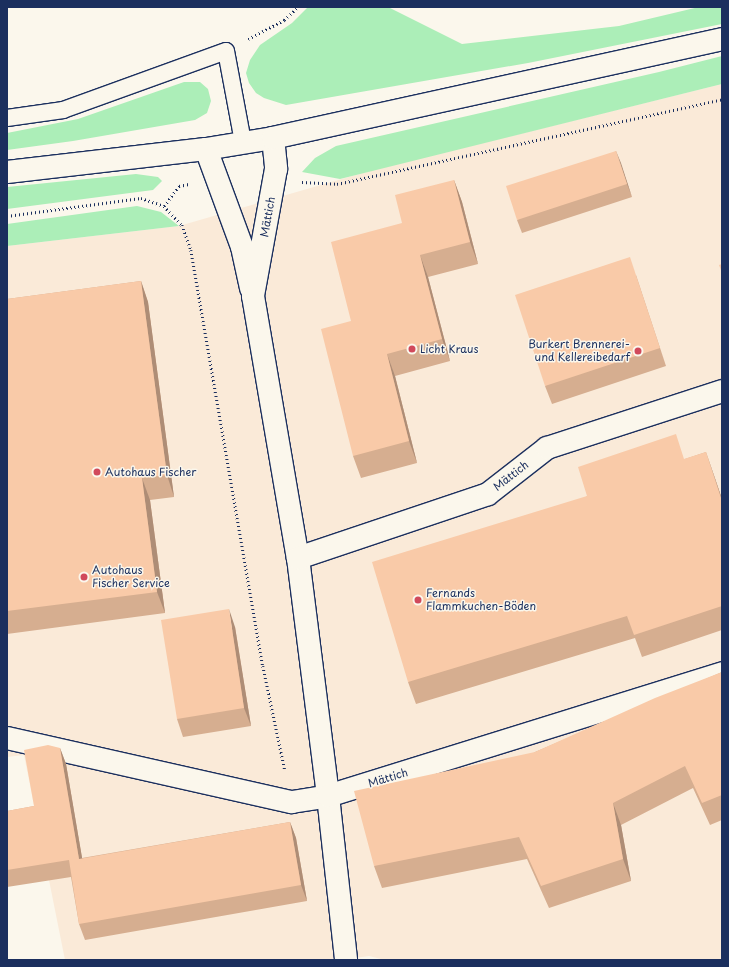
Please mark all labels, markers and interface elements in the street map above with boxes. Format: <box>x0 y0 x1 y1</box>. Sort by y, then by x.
street label: Mättich <box>258 196 278 238</box>
place label: Burkert Brennerei- und Kellereibedarf <box>528 338 630 364</box>
place label: Licht Kraus <box>420 342 479 356</box>
marker: Licht Kraus <box>407 344 417 354</box>
marker: Burkert Brennerei- und Kellereibedarf <box>633 346 643 356</box>
street label: Mättich <box>491 458 531 494</box>
place label: Autohaus Fischer <box>105 465 196 479</box>
marker: Autohaus Fischer <box>92 467 102 477</box>
place label: Autohaus Fischer Service <box>92 564 170 590</box>
marker: Autohaus Fischer Service <box>79 572 89 582</box>
place label: Fernands Flammkuchen-Böden <box>426 587 536 613</box>
marker: Fernands Flammkuchen-Böden <box>413 595 423 605</box>
street label: Mättich <box>367 766 409 790</box>

